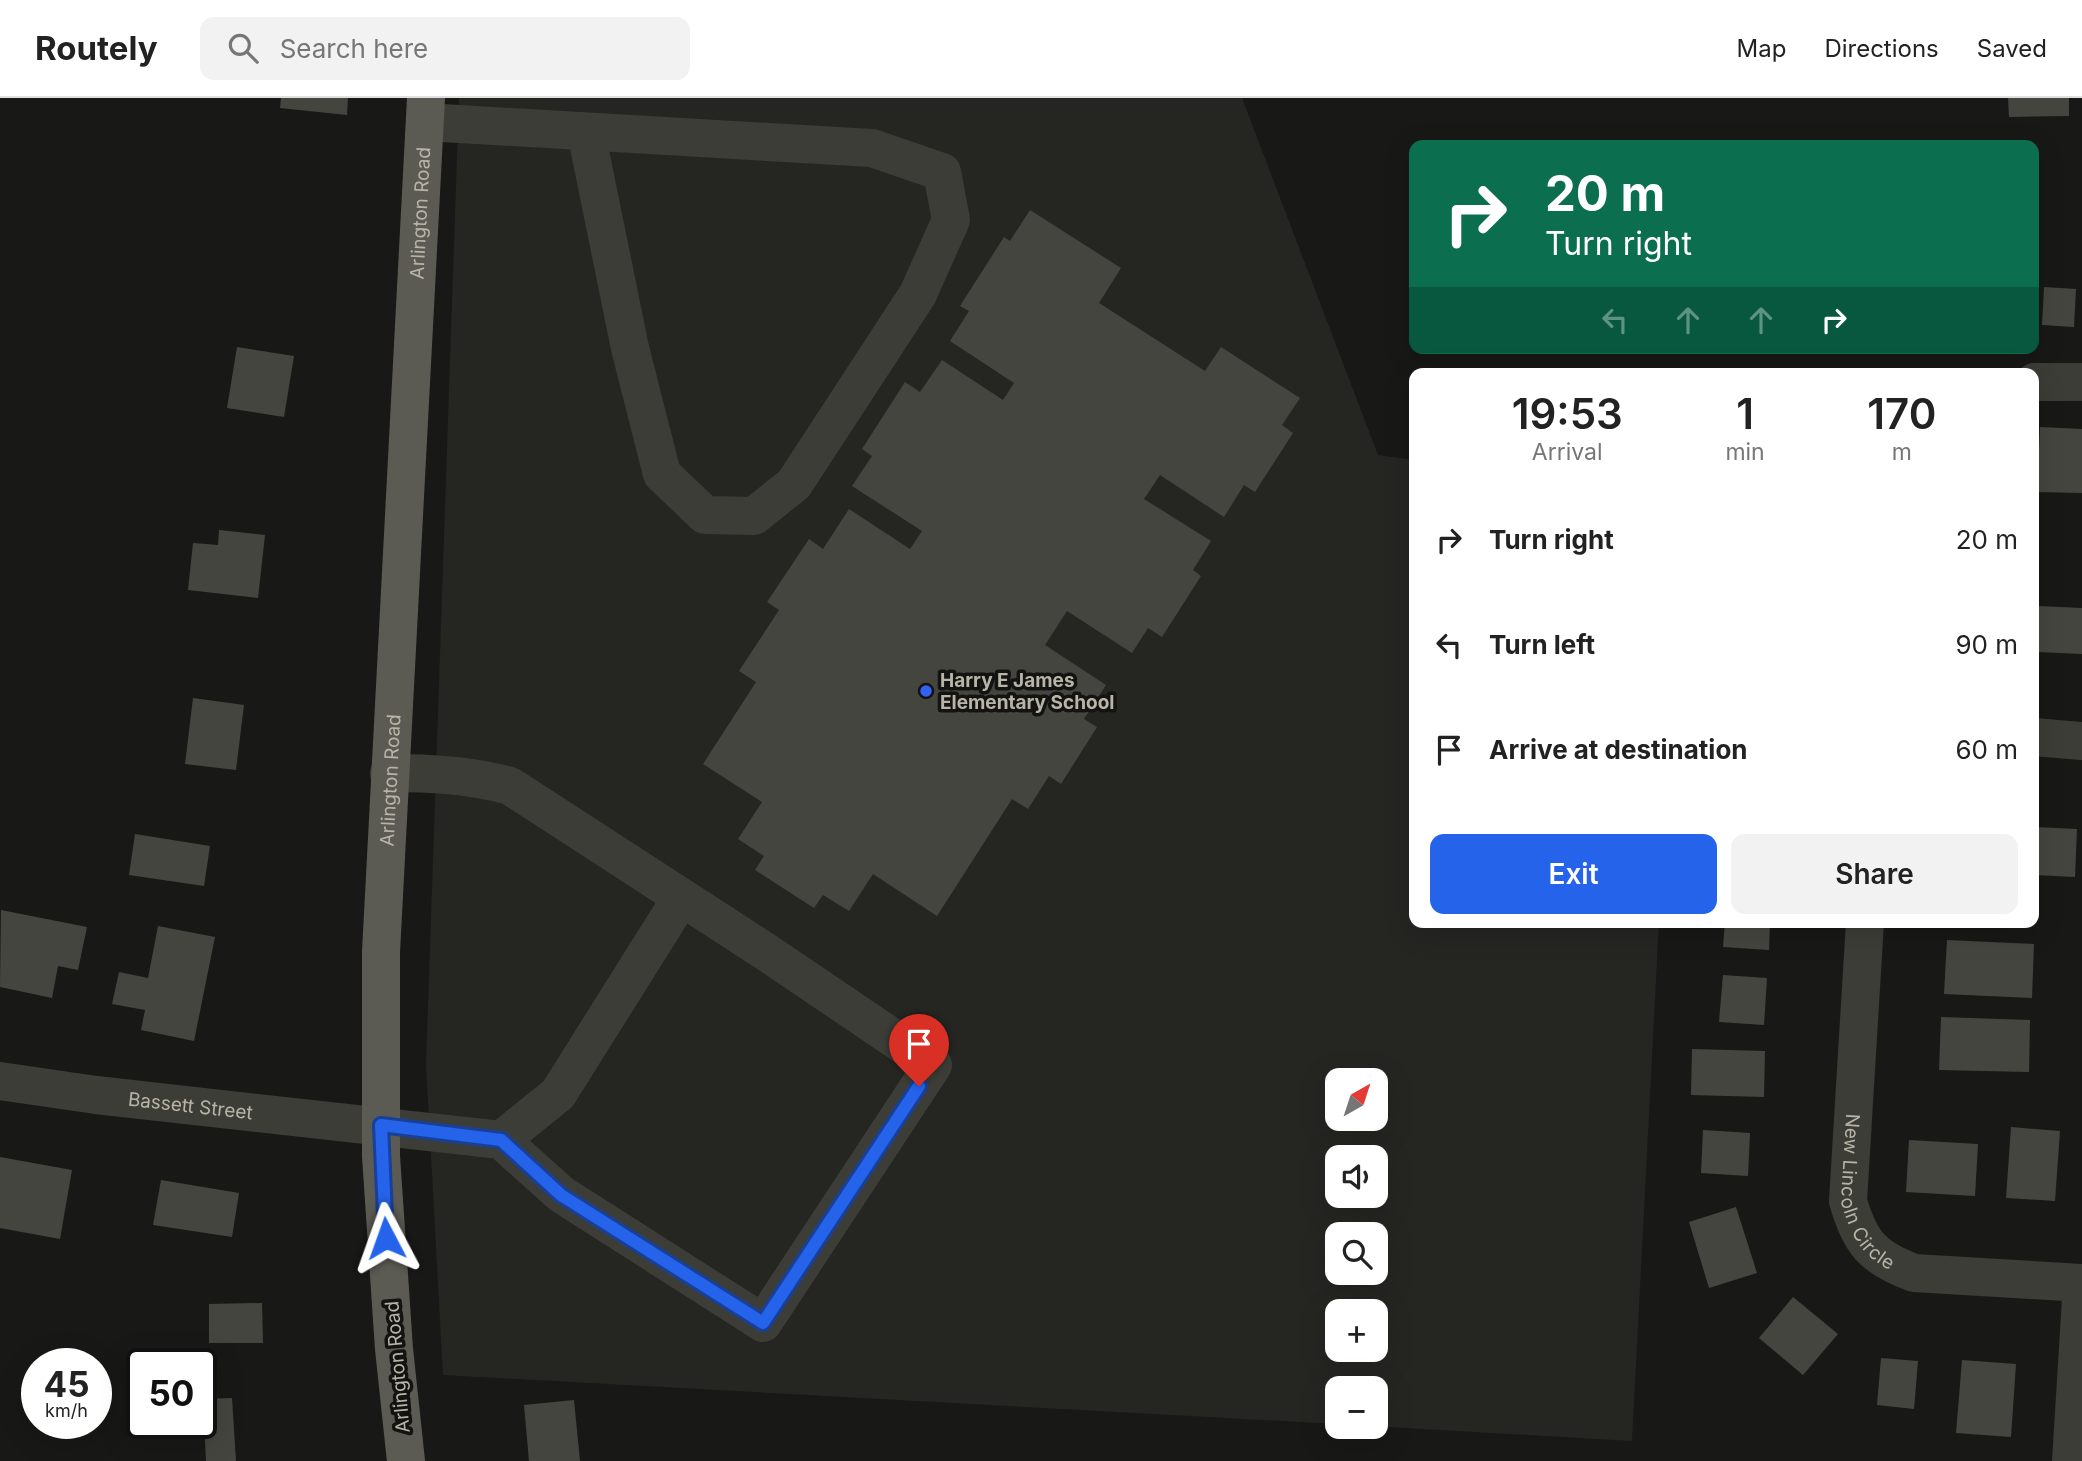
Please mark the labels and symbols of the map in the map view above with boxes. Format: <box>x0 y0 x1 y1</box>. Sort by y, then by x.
street label: Arlington Road <box>405 146 435 280</box>
place label: Harry E James Elementary School <box>940 669 1114 714</box>
marker: Harry E James Elementary School <box>918 683 934 699</box>
street label: Arlington Road <box>376 714 406 847</box>
pin <box>889 1014 949 1086</box>
north arrow <box>1325 1068 1388 1130</box>
street label: Bassett Street <box>127 1088 254 1124</box>
street label: New Lincoln Circle <box>1835 1113 1899 1275</box>
position arrow <box>349 1201 423 1275</box>
street label: Arlington Road <box>380 1300 415 1434</box>
speed limit sign: 50 <box>126 1348 217 1439</box>

